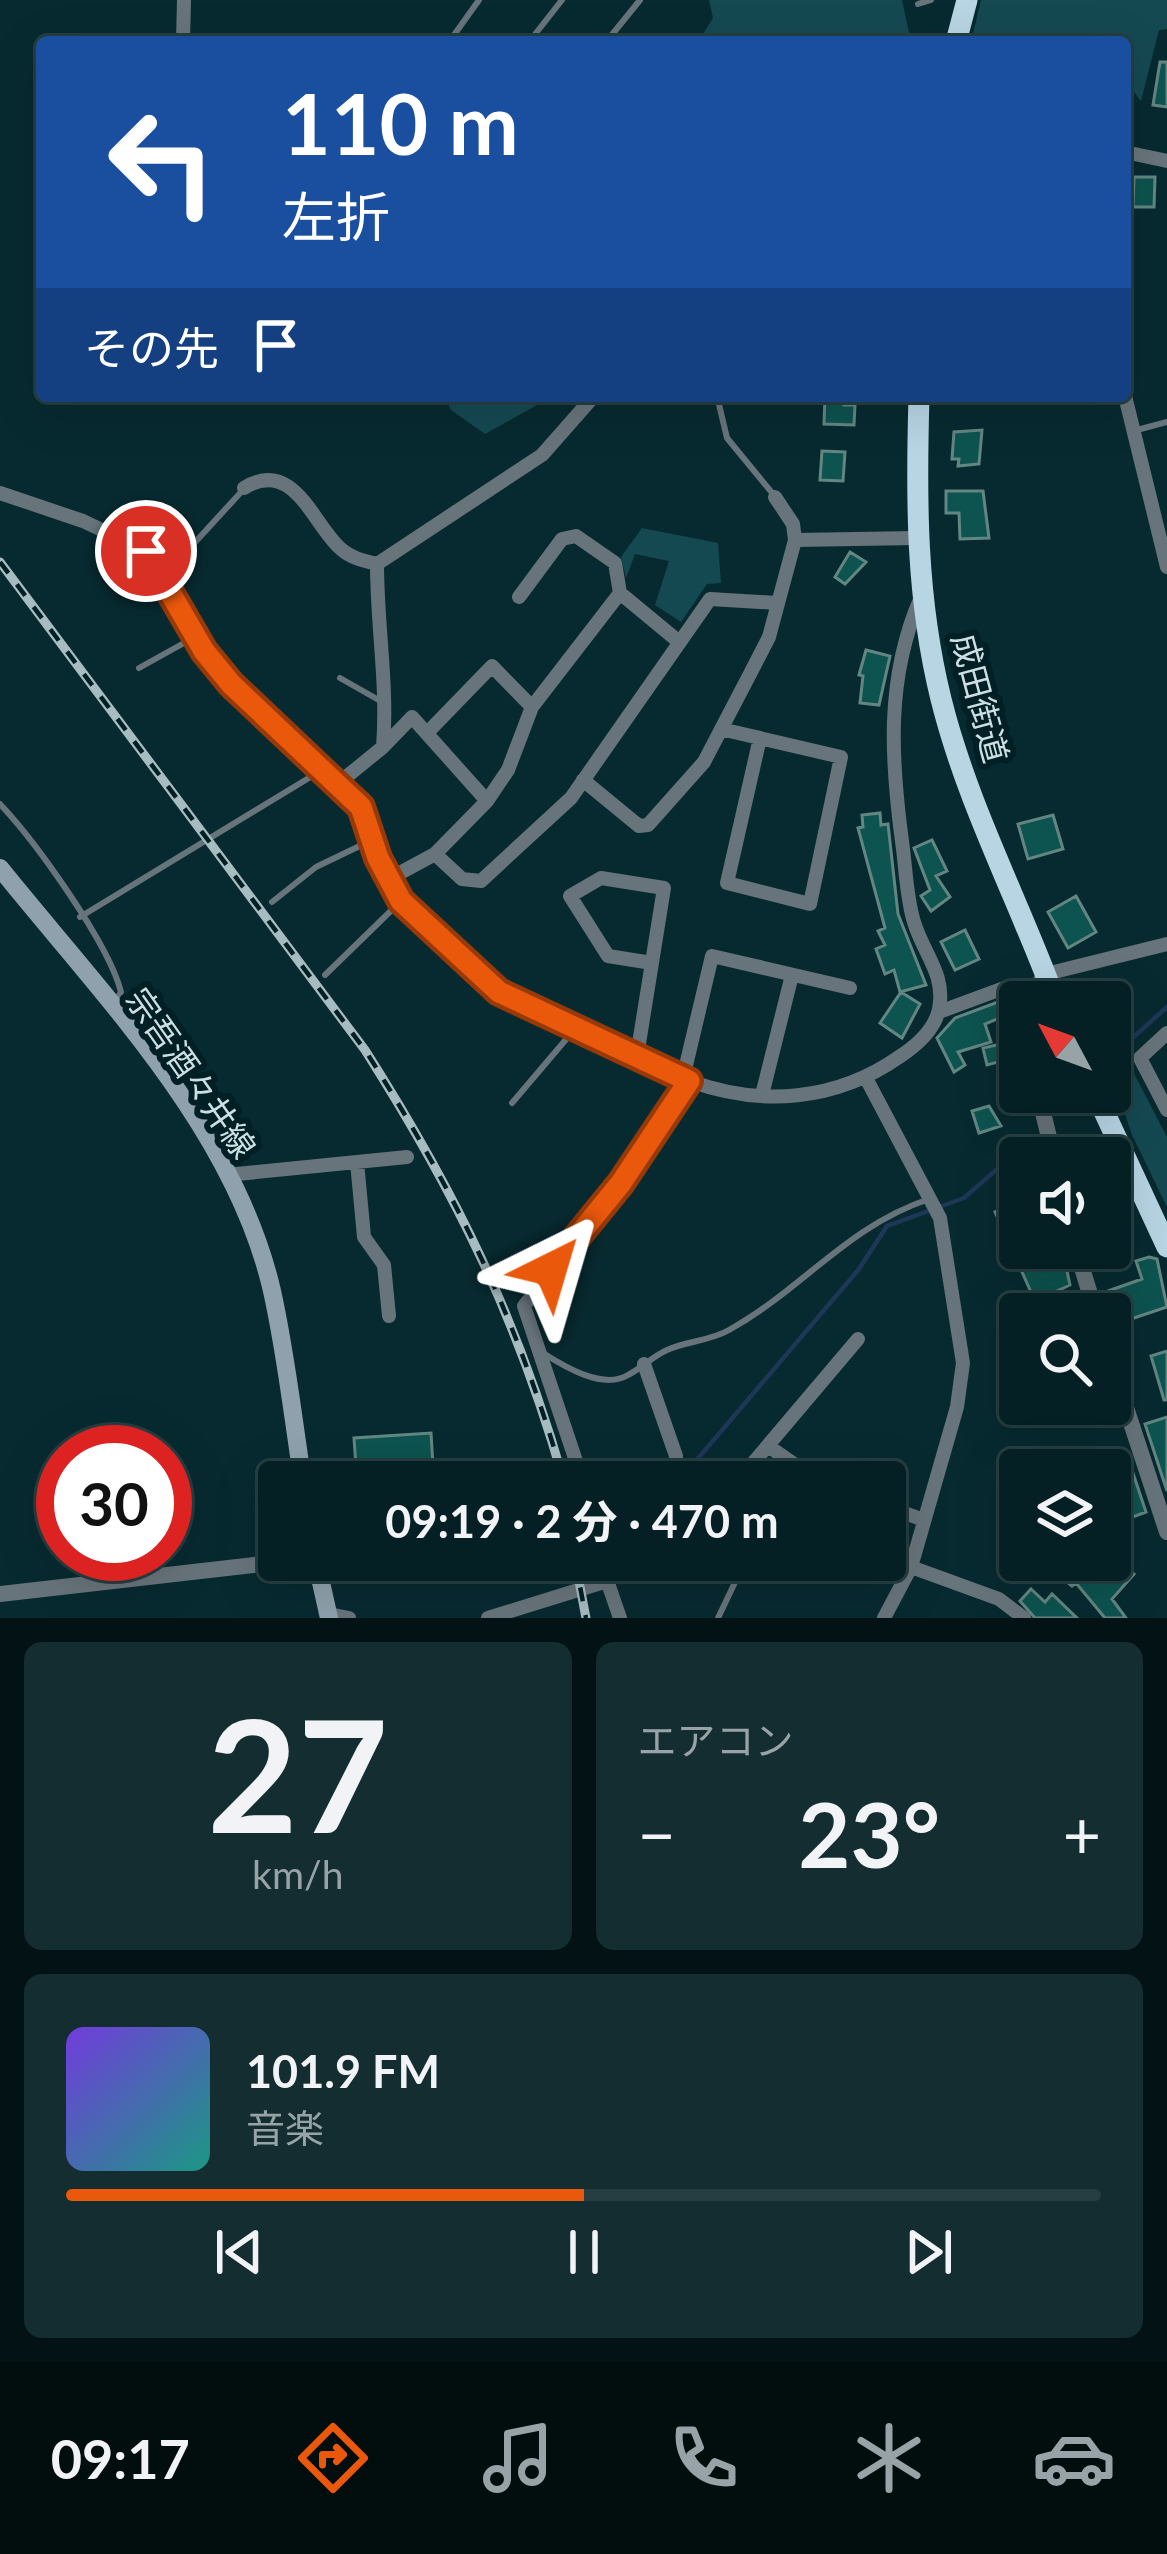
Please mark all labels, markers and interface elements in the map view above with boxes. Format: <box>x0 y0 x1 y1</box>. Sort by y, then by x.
text: 110 m <box>282 72 519 173</box>
icon: left <box>84 84 240 240</box>
text: 左折 <box>282 184 390 249</box>
icon: arrive <box>243 312 309 378</box>
text: その先 <box>84 321 219 375</box>
pin <box>95 500 197 602</box>
icon: arrive <box>113 518 179 584</box>
street label: 成田街道 <box>945 629 1017 767</box>
street label: 宗吾酒々井線 <box>119 980 265 1165</box>
north arrow <box>999 981 1131 1113</box>
map controls <box>999 981 1131 1581</box>
button: sound <box>999 1137 1131 1269</box>
position arrow <box>488 1206 614 1332</box>
button: search <box>999 1293 1131 1425</box>
speed limit sign: 30 <box>36 1425 192 1581</box>
button: layers <box>999 1449 1131 1581</box>
text: 09:19 · 2 分 · 470 m <box>385 1494 779 1548</box>
text: 27 <box>207 1679 388 1866</box>
text: エアコン <box>638 1717 794 1763</box>
text: 23° <box>798 1779 940 1887</box>
text: − <box>638 1794 676 1873</box>
text: + <box>1063 1794 1101 1873</box>
text: km/h <box>252 1851 343 1897</box>
text: 101.9 FM <box>246 2044 440 2098</box>
text: 音楽 <box>246 2105 324 2151</box>
icon: previous <box>206 2219 272 2285</box>
icon: pause <box>551 2219 617 2285</box>
icon: next <box>896 2219 962 2285</box>
icon: directions <box>291 2416 375 2500</box>
icon: music <box>476 2416 560 2500</box>
icon: phone <box>662 2416 746 2500</box>
icon: climate <box>847 2416 931 2500</box>
icon: car <box>1032 2416 1116 2500</box>
text: 09:17 <box>51 2426 190 2491</box>

